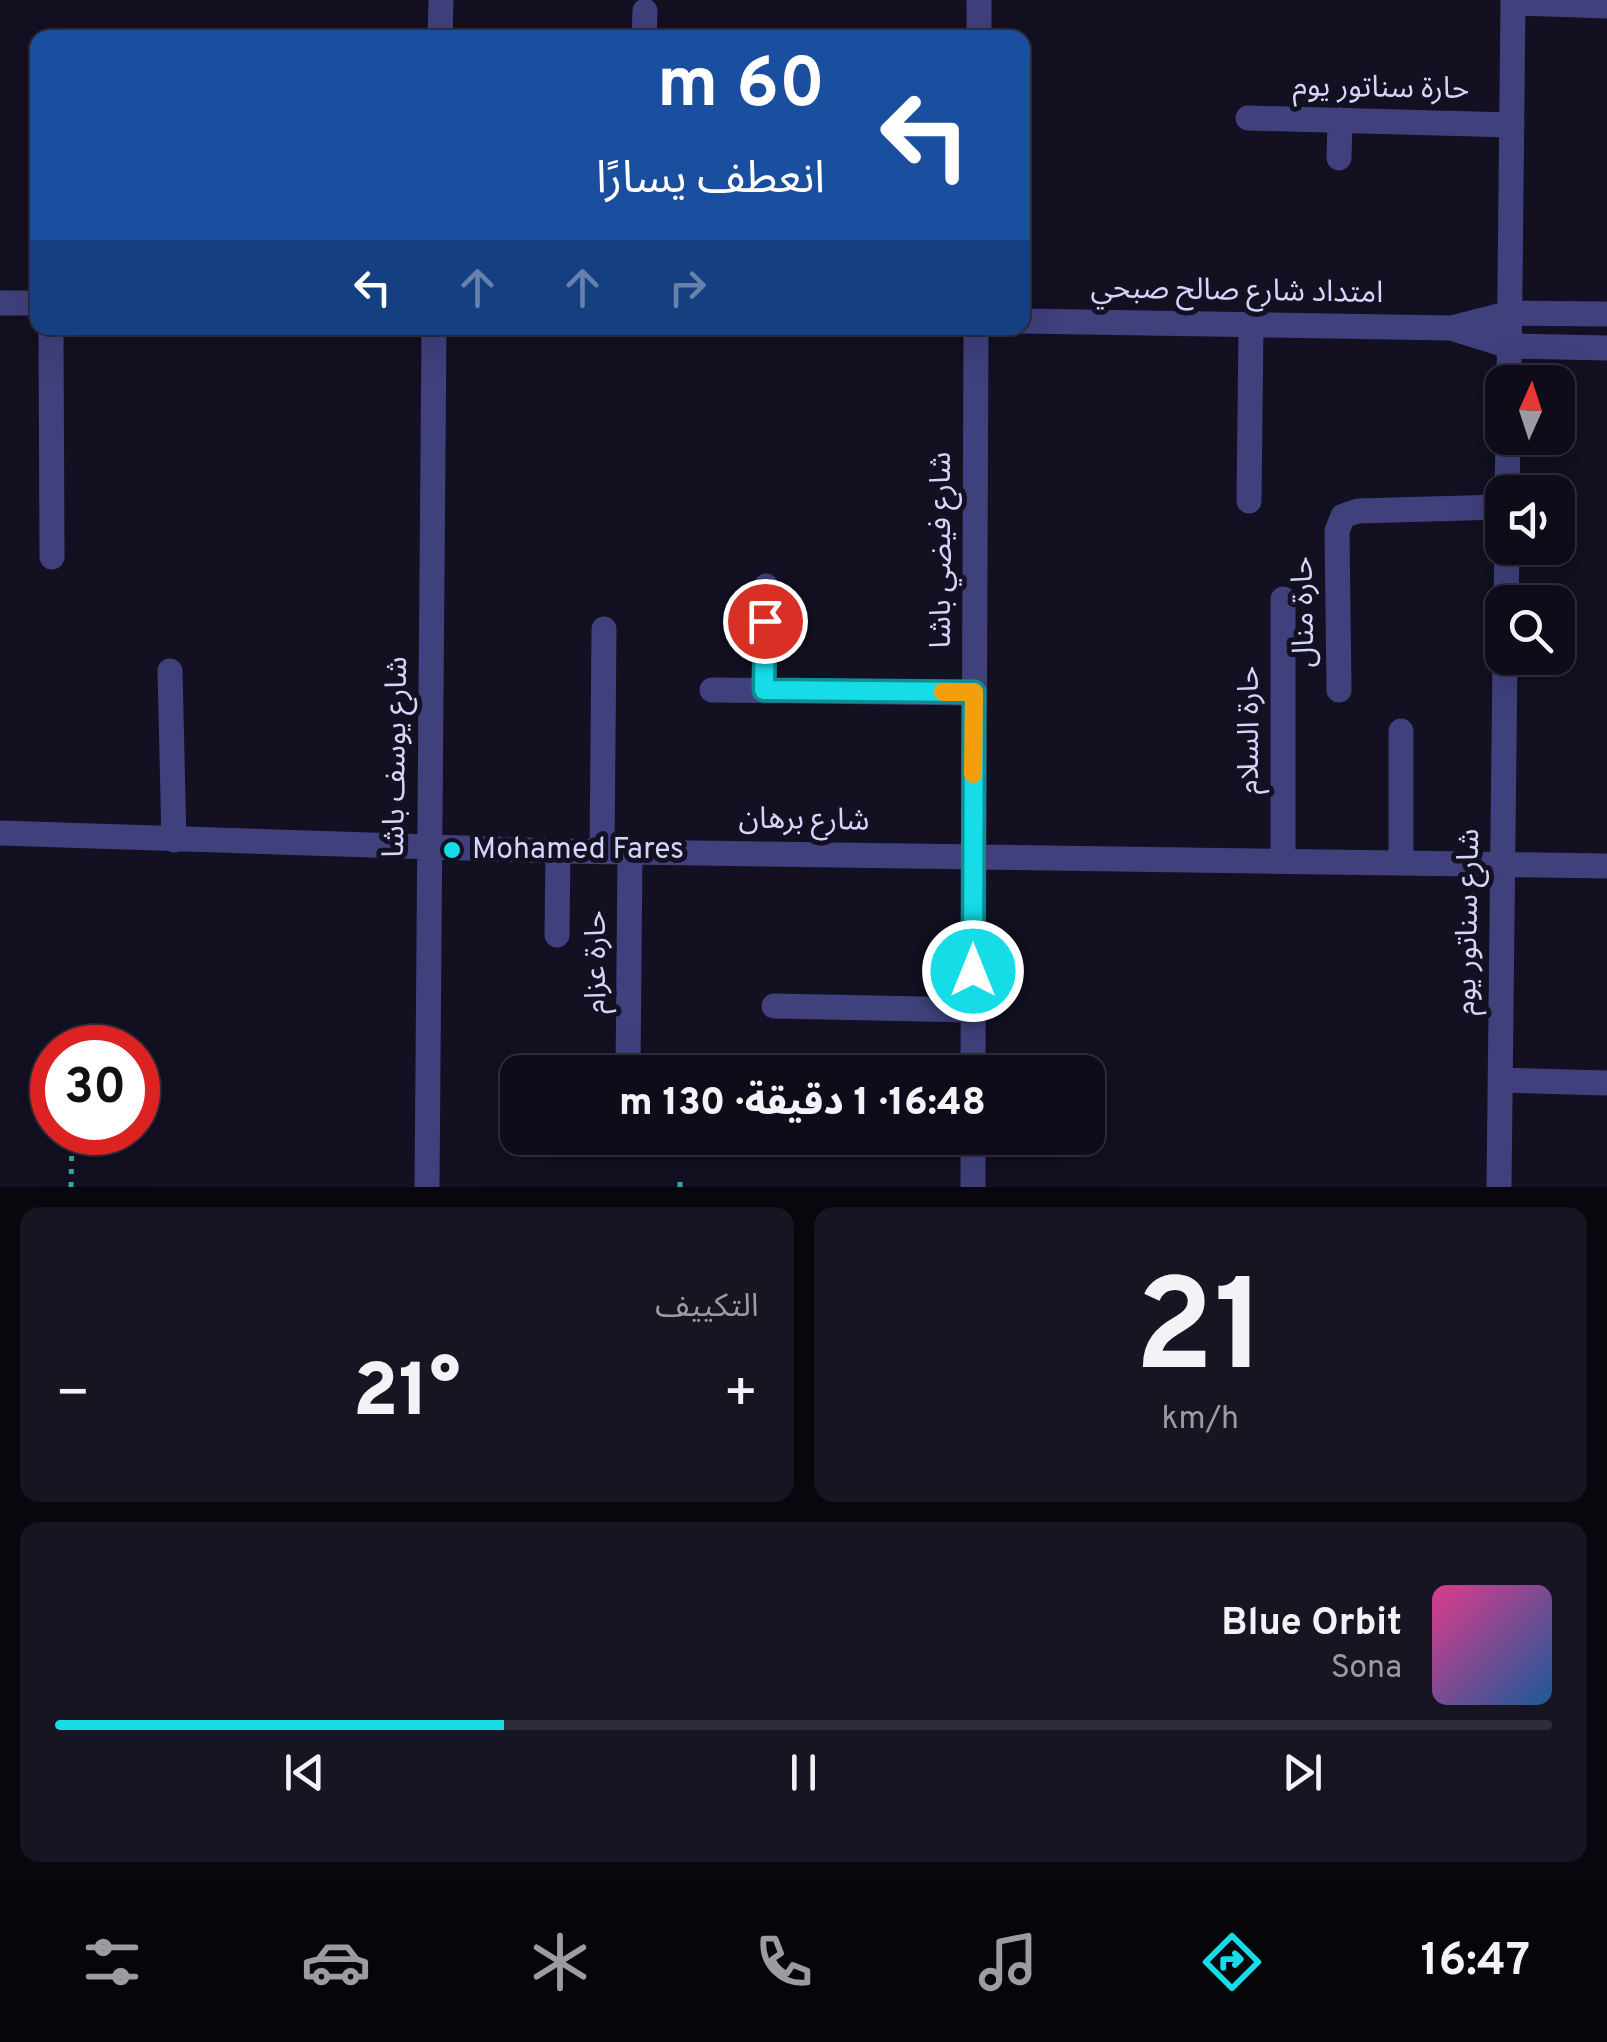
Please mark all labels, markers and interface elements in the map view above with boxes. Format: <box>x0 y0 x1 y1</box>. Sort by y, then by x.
text: 60 m <box>657 43 825 132</box>
street label: حارة سناتور يوم <box>1292 69 1470 110</box>
icon: left <box>860 70 990 200</box>
text: انعطف يسارًا <box>596 152 825 209</box>
icon: left <box>345 260 400 315</box>
icon: ahead <box>450 260 505 315</box>
icon: ahead <box>555 260 610 315</box>
icon: right <box>660 260 715 315</box>
street label: امتداد شارع صالح صبحي <box>1090 271 1384 315</box>
north arrow <box>1485 365 1575 455</box>
map controls <box>1485 365 1575 675</box>
street label: شارع فيضي باشا <box>924 452 962 648</box>
button: sound <box>1485 475 1575 565</box>
street label: حارة منال <box>1286 556 1324 668</box>
pin <box>723 579 808 664</box>
button: search <box>1485 585 1575 675</box>
icon: arrive <box>738 594 793 649</box>
street label: شارع يوسف باشا <box>377 656 418 858</box>
street label: حارة السلام <box>1232 666 1270 794</box>
street label: شارع برهان <box>738 801 870 842</box>
street label: شارع سناتور يوم <box>1449 828 1490 1016</box>
place label: Mohamed Fares <box>472 832 684 869</box>
marker: Mohamed Fares <box>441 839 463 861</box>
street label: حارة عزام <box>579 910 617 1014</box>
position arrow <box>921 919 1025 1023</box>
speed limit sign: 30 <box>30 1025 160 1155</box>
text: 16:48 · 1 دقيقة · 130 m <box>619 1080 986 1129</box>
text: 21 <box>1135 1252 1266 1417</box>
text: التكييف <box>655 1288 759 1328</box>
text: 21° <box>353 1348 461 1443</box>
text: − <box>55 1361 90 1431</box>
text: + <box>723 1361 758 1431</box>
text: km/h <box>1161 1400 1239 1440</box>
text: Blue Orbit <box>1221 1600 1402 1649</box>
text: Sona <box>1331 1649 1402 1689</box>
icon: previous <box>277 1745 332 1800</box>
icon: pause <box>776 1745 831 1800</box>
icon: next <box>1275 1745 1330 1800</box>
icon: filters <box>77 1927 147 1997</box>
icon: car <box>301 1927 371 1997</box>
icon: climate <box>525 1927 595 1997</box>
icon: phone <box>749 1927 819 1997</box>
icon: music <box>973 1927 1043 1997</box>
icon: directions <box>1197 1927 1267 1997</box>
text: 16:47 <box>1420 1934 1530 1991</box>

